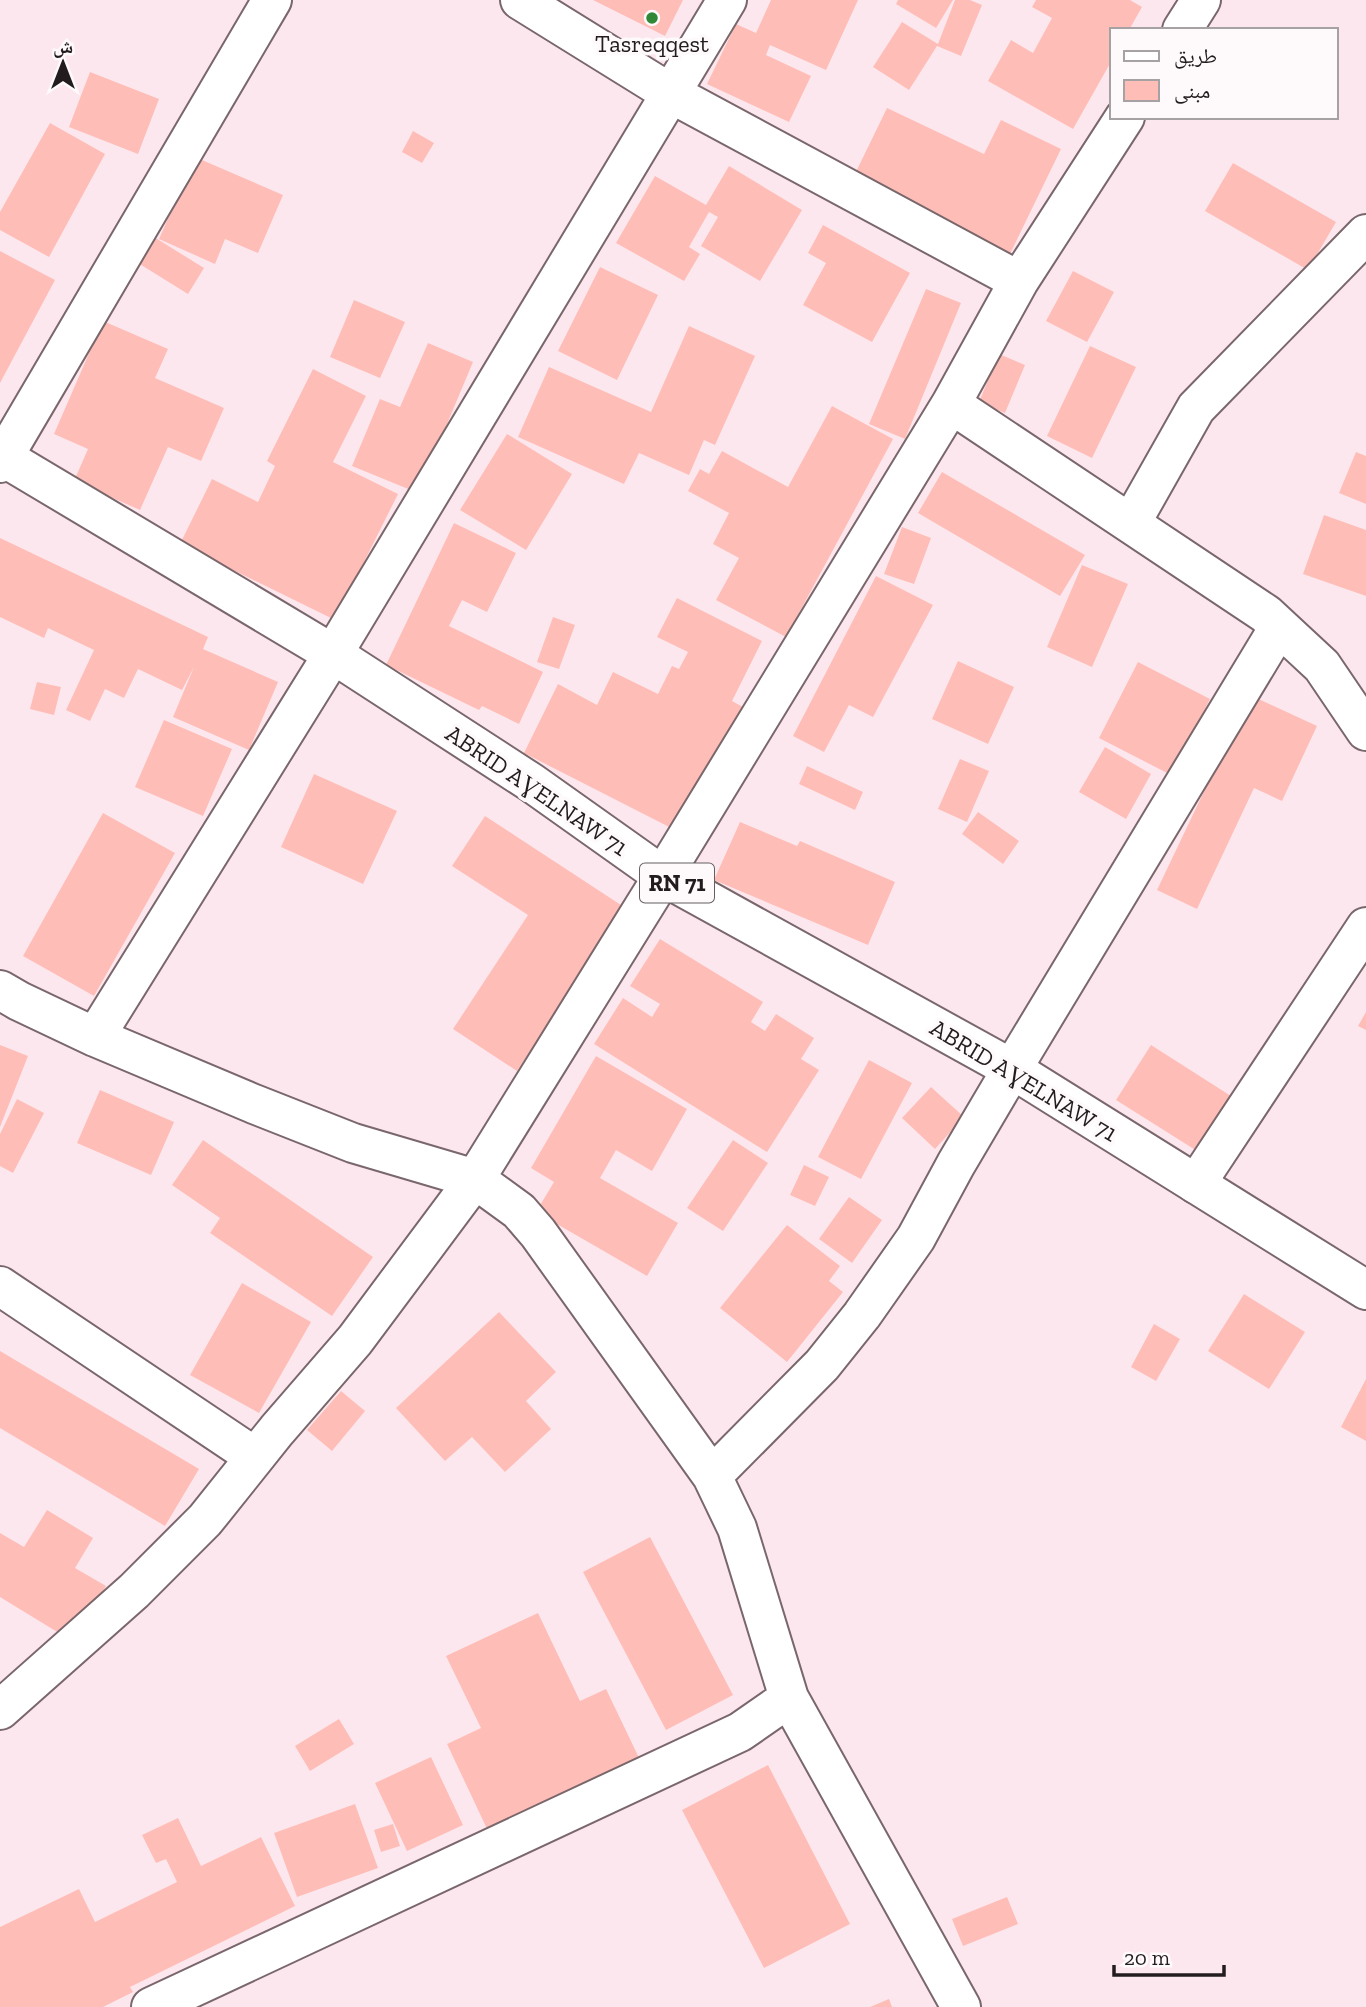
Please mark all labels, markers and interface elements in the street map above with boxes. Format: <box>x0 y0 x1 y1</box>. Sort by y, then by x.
marker: Tasreqqest <box>644 10 660 26</box>
north arrow <box>28 28 98 98</box>
legend <box>1110 28 1338 119</box>
place label: Tasreqqest <box>595 29 709 58</box>
text: ش <box>53 35 73 58</box>
text: طريق <box>1174 43 1217 69</box>
text: مبنى <box>1174 78 1210 104</box>
street label: ABRID AƔELNAW 71 <box>440 718 634 862</box>
road number: RN 71 <box>640 863 714 902</box>
street label: ABRID AƔELNAW 71 <box>925 1013 1123 1147</box>
scale bar <box>1114 1934 1224 1978</box>
text: 20 m <box>1124 1945 1170 1970</box>

